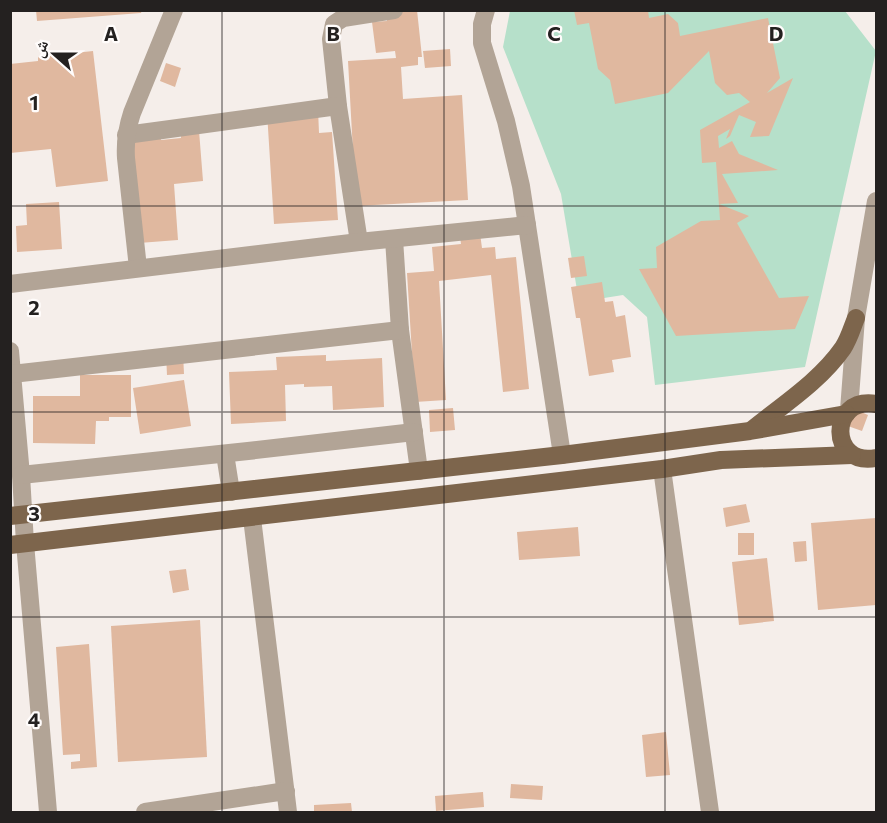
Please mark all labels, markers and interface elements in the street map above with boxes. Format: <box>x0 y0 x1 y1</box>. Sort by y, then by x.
text: A <box>104 21 118 45</box>
text: B <box>326 21 340 45</box>
text: C <box>547 21 561 45</box>
text: D <box>769 21 783 45</box>
north arrow <box>24 24 84 84</box>
text: ش <box>28 37 52 60</box>
text: 1 <box>29 90 39 114</box>
text: 2 <box>28 295 40 319</box>
text: 3 <box>28 501 40 525</box>
text: 4 <box>28 707 40 731</box>

